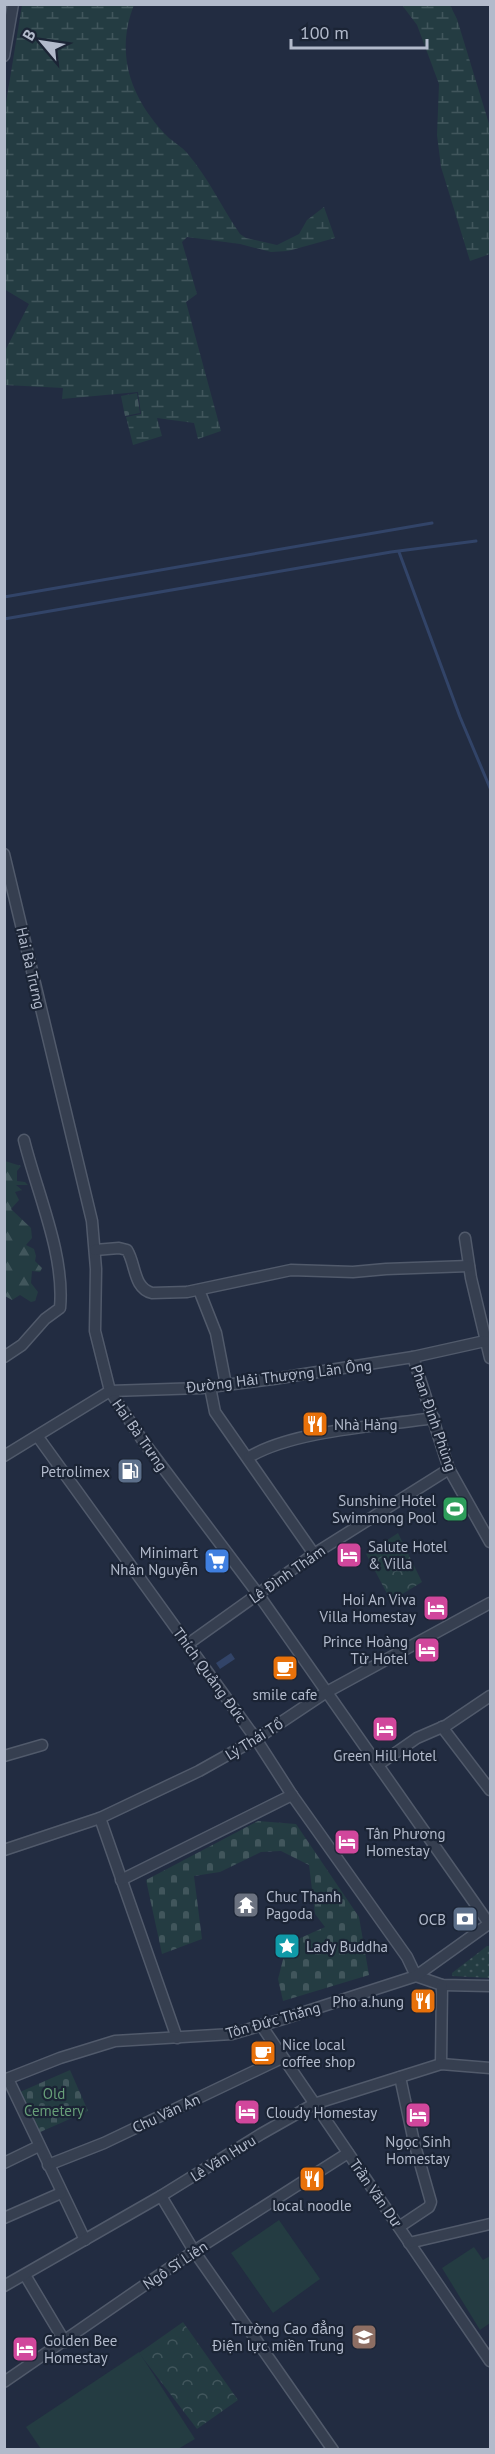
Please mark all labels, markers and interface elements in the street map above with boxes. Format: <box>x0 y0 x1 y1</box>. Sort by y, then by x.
north arrow <box>12 12 72 72</box>
scale bar <box>291 12 428 50</box>
text: 100 m <box>300 21 349 44</box>
text: B <box>18 26 40 44</box>
street label: Hai Bà Trưng <box>12 925 50 1011</box>
street label: Đường Hải Thượng Lãn Ông <box>184 1355 373 1397</box>
street label: Phan Đình Phùng <box>407 1362 461 1474</box>
street label: Hai Bà Trưng <box>108 1395 172 1475</box>
restaurant icon: Nhà Hàng <box>300 1409 330 1439</box>
place label: Nhà Hàng <box>334 1415 398 1434</box>
fuel station icon: Petrolimex <box>115 1456 145 1486</box>
place label: Petrolimex <box>41 1462 110 1481</box>
place label: Sunshine Hotel Swimmong Pool <box>332 1491 437 1527</box>
sports icon: Sunshine Hotel Swimmong Pool <box>440 1494 470 1524</box>
place label: Salute Hotel & Villa <box>368 1537 448 1573</box>
hotel icon: Salute Hotel & Villa <box>334 1540 364 1570</box>
street label: Lê Đình Thám <box>245 1541 329 1607</box>
place label: Minimart Nhân Nguyễn <box>110 1543 198 1579</box>
supermarket icon: Minimart Nhân Nguyễn <box>202 1546 232 1576</box>
place label: Hoi An Viva Villa Homestay <box>319 1590 416 1626</box>
hotel icon: Hoi An Viva Villa Homestay <box>421 1593 451 1623</box>
street label: Thích Quảng Đức <box>169 1624 251 1727</box>
place label: Prince Hoàng Tử Hotel <box>323 1632 409 1668</box>
hotel icon: Prince Hoàng Tử Hotel <box>412 1635 442 1665</box>
cafe icon: smile cafe <box>270 1653 300 1683</box>
place label: smile cafe <box>253 1685 317 1704</box>
street label: Lý Thái Tổ <box>222 1714 286 1764</box>
hotel icon: Green Hill Hotel <box>370 1714 400 1744</box>
place label: Green Hill Hotel <box>333 1746 437 1765</box>
place label: Tân Phương Homestay <box>366 1824 446 1860</box>
hotel icon: Tân Phương Homestay <box>332 1827 362 1857</box>
place label: Chuc Thanh Pagoda <box>266 1887 341 1923</box>
temple icon: Chuc Thanh Pagoda <box>231 1890 261 1920</box>
bank icon: OCB <box>450 1904 480 1934</box>
place label: OCB <box>418 1910 446 1929</box>
place icon: Lady Buddha <box>272 1931 302 1961</box>
place label: Lady Buddha <box>306 1937 388 1956</box>
restaurant icon: Pho a.hung <box>408 1986 438 2016</box>
place label: Pho a.hung <box>332 1992 404 2011</box>
street label: Tôn Đức Thắng <box>224 1997 322 2043</box>
place label: Nice local coffee shop <box>282 2035 355 2071</box>
cafe icon: Nice local coffee shop <box>248 2038 278 2068</box>
park label: Old Cemetery <box>24 2084 84 2120</box>
street label: Chu Văn An <box>129 2089 203 2137</box>
hotel icon: Cloudy Homestay <box>232 2097 262 2127</box>
hotel icon: Ngọc Sinh Homestay <box>403 2100 433 2130</box>
place label: Cloudy Homestay <box>266 2103 377 2122</box>
street label: Lê Văn Hưu <box>187 2130 259 2186</box>
place label: Ngọc Sinh Homestay <box>385 2132 451 2168</box>
street label: Trần Văn Dư <box>345 2155 407 2231</box>
restaurant icon: local noodle <box>297 2164 327 2194</box>
place label: local noodle <box>272 2196 352 2215</box>
street label: Ngô Sĩ Liên <box>139 2236 211 2294</box>
place label: Trường Cao đẳng Điện lực miền Trung <box>211 2319 344 2355</box>
school or university icon: Trường Cao đẳng Điện lực miền Trung <box>349 2322 379 2352</box>
place label: Golden Bee Homestay <box>44 2331 117 2367</box>
hotel icon: Golden Bee Homestay <box>10 2334 40 2364</box>

